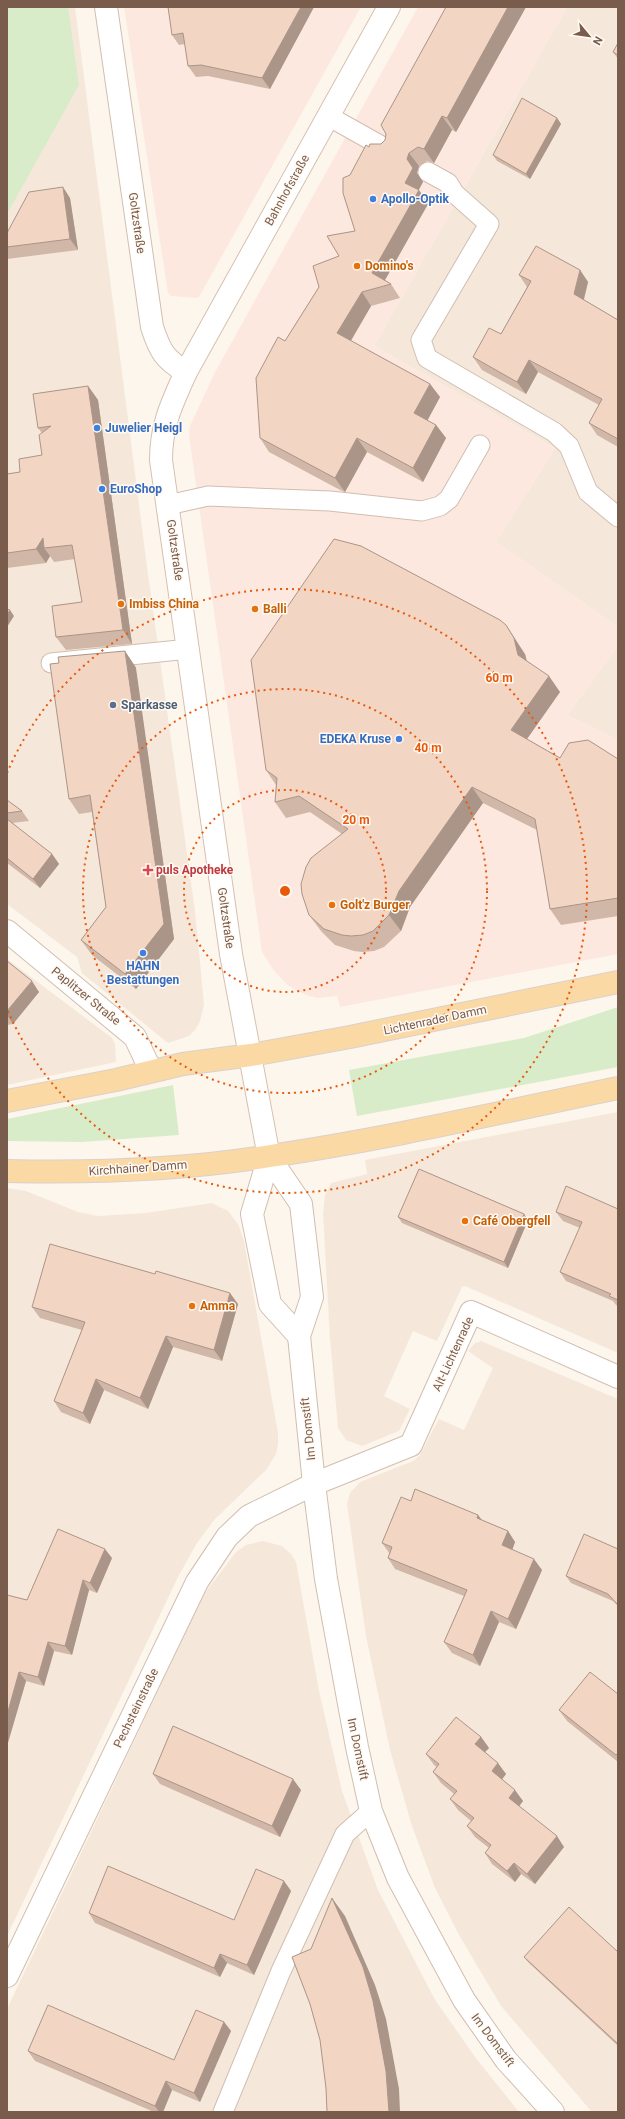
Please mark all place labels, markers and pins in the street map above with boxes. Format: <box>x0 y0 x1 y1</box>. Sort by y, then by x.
place label: Apollo-Optik <box>381 192 450 206</box>
marker: Apollo-Optik <box>368 194 378 204</box>
place label: Domino's <box>365 259 414 273</box>
marker: Domino's <box>352 261 362 271</box>
place label: Juwelier Heigl <box>105 421 182 435</box>
marker: Juwelier Heigl <box>92 423 102 433</box>
place label: EuroShop <box>110 482 162 496</box>
marker: EuroShop <box>97 484 107 494</box>
place label: Imbiss China <box>129 597 200 611</box>
marker: Imbiss China <box>116 599 126 609</box>
place label: Balli <box>263 602 287 616</box>
marker: Balli <box>250 604 260 614</box>
place label: Sparkasse <box>121 698 178 712</box>
marker: Sparkasse <box>108 700 118 710</box>
place label: EDEKA Kruse <box>320 732 392 746</box>
marker: EDEKA Kruse <box>394 734 404 744</box>
place label: puls Apotheke <box>156 863 234 877</box>
marker: puls Apotheke <box>143 865 153 875</box>
centre of rings <box>278 884 292 898</box>
place label: Golt'z Burger <box>340 898 410 912</box>
marker: Golt'z Burger <box>327 900 337 910</box>
marker: HAHN Bestattungen <box>138 948 148 958</box>
place label: HAHN Bestattungen <box>107 959 179 987</box>
place label: Café Obergfell <box>473 1214 551 1228</box>
marker: Café Obergfell <box>460 1216 470 1226</box>
place label: Amma <box>200 1299 236 1313</box>
marker: Amma <box>187 1301 197 1311</box>

